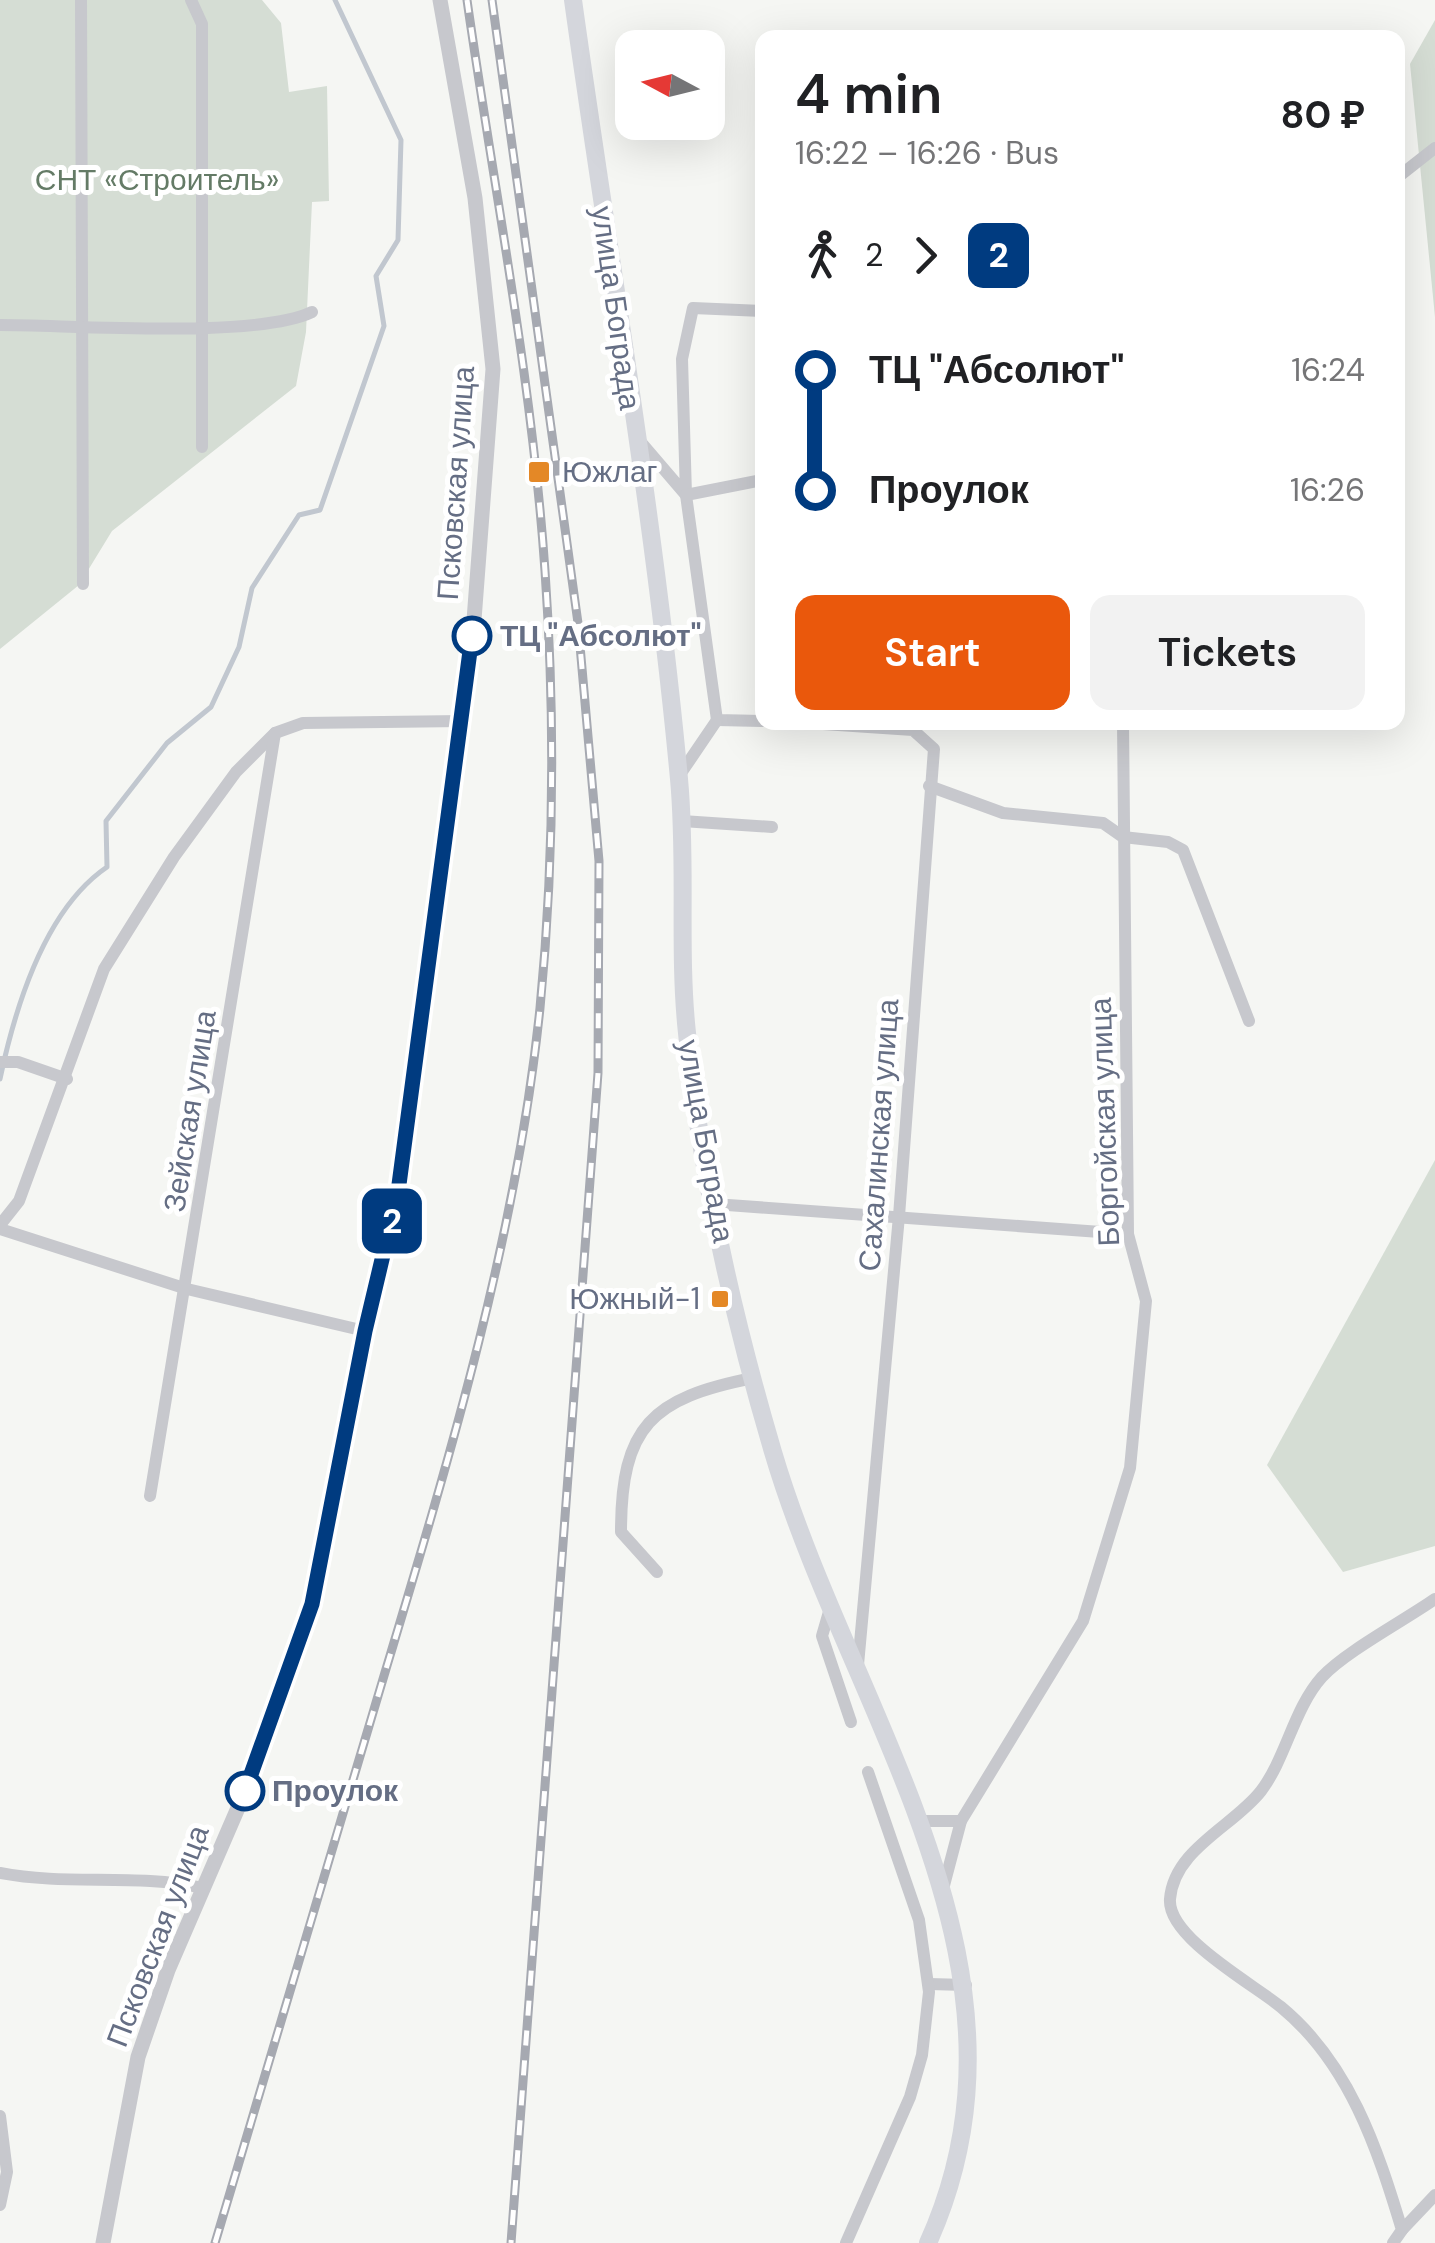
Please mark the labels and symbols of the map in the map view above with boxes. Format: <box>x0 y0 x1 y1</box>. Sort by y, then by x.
north arrow <box>615 30 725 140</box>
park label: СНТ «Строитель» <box>35 160 279 199</box>
street label: улица Бограда <box>583 204 650 413</box>
street label: Псковская улица <box>428 364 483 601</box>
place label: Южлаг <box>562 452 658 491</box>
marker: Южлаг <box>526 459 552 485</box>
place label: ТЦ "Абсолют" <box>500 616 702 655</box>
marker: ТЦ "Абсолют" <box>453 617 491 655</box>
street label: Сахалинская улица <box>850 997 907 1273</box>
street label: Боргойская улица <box>1081 997 1128 1247</box>
street label: Зейская улица <box>154 1007 225 1215</box>
street label: улица Бограда <box>669 1036 744 1246</box>
line badge: 2 <box>360 1188 424 1254</box>
place label: Южный-1 <box>569 1279 700 1318</box>
marker: Южный-1 <box>709 1288 731 1310</box>
place label: Проулок <box>272 1771 399 1810</box>
marker: Проулок <box>226 1772 264 1810</box>
street label: Псковская улица <box>97 1819 218 2052</box>

